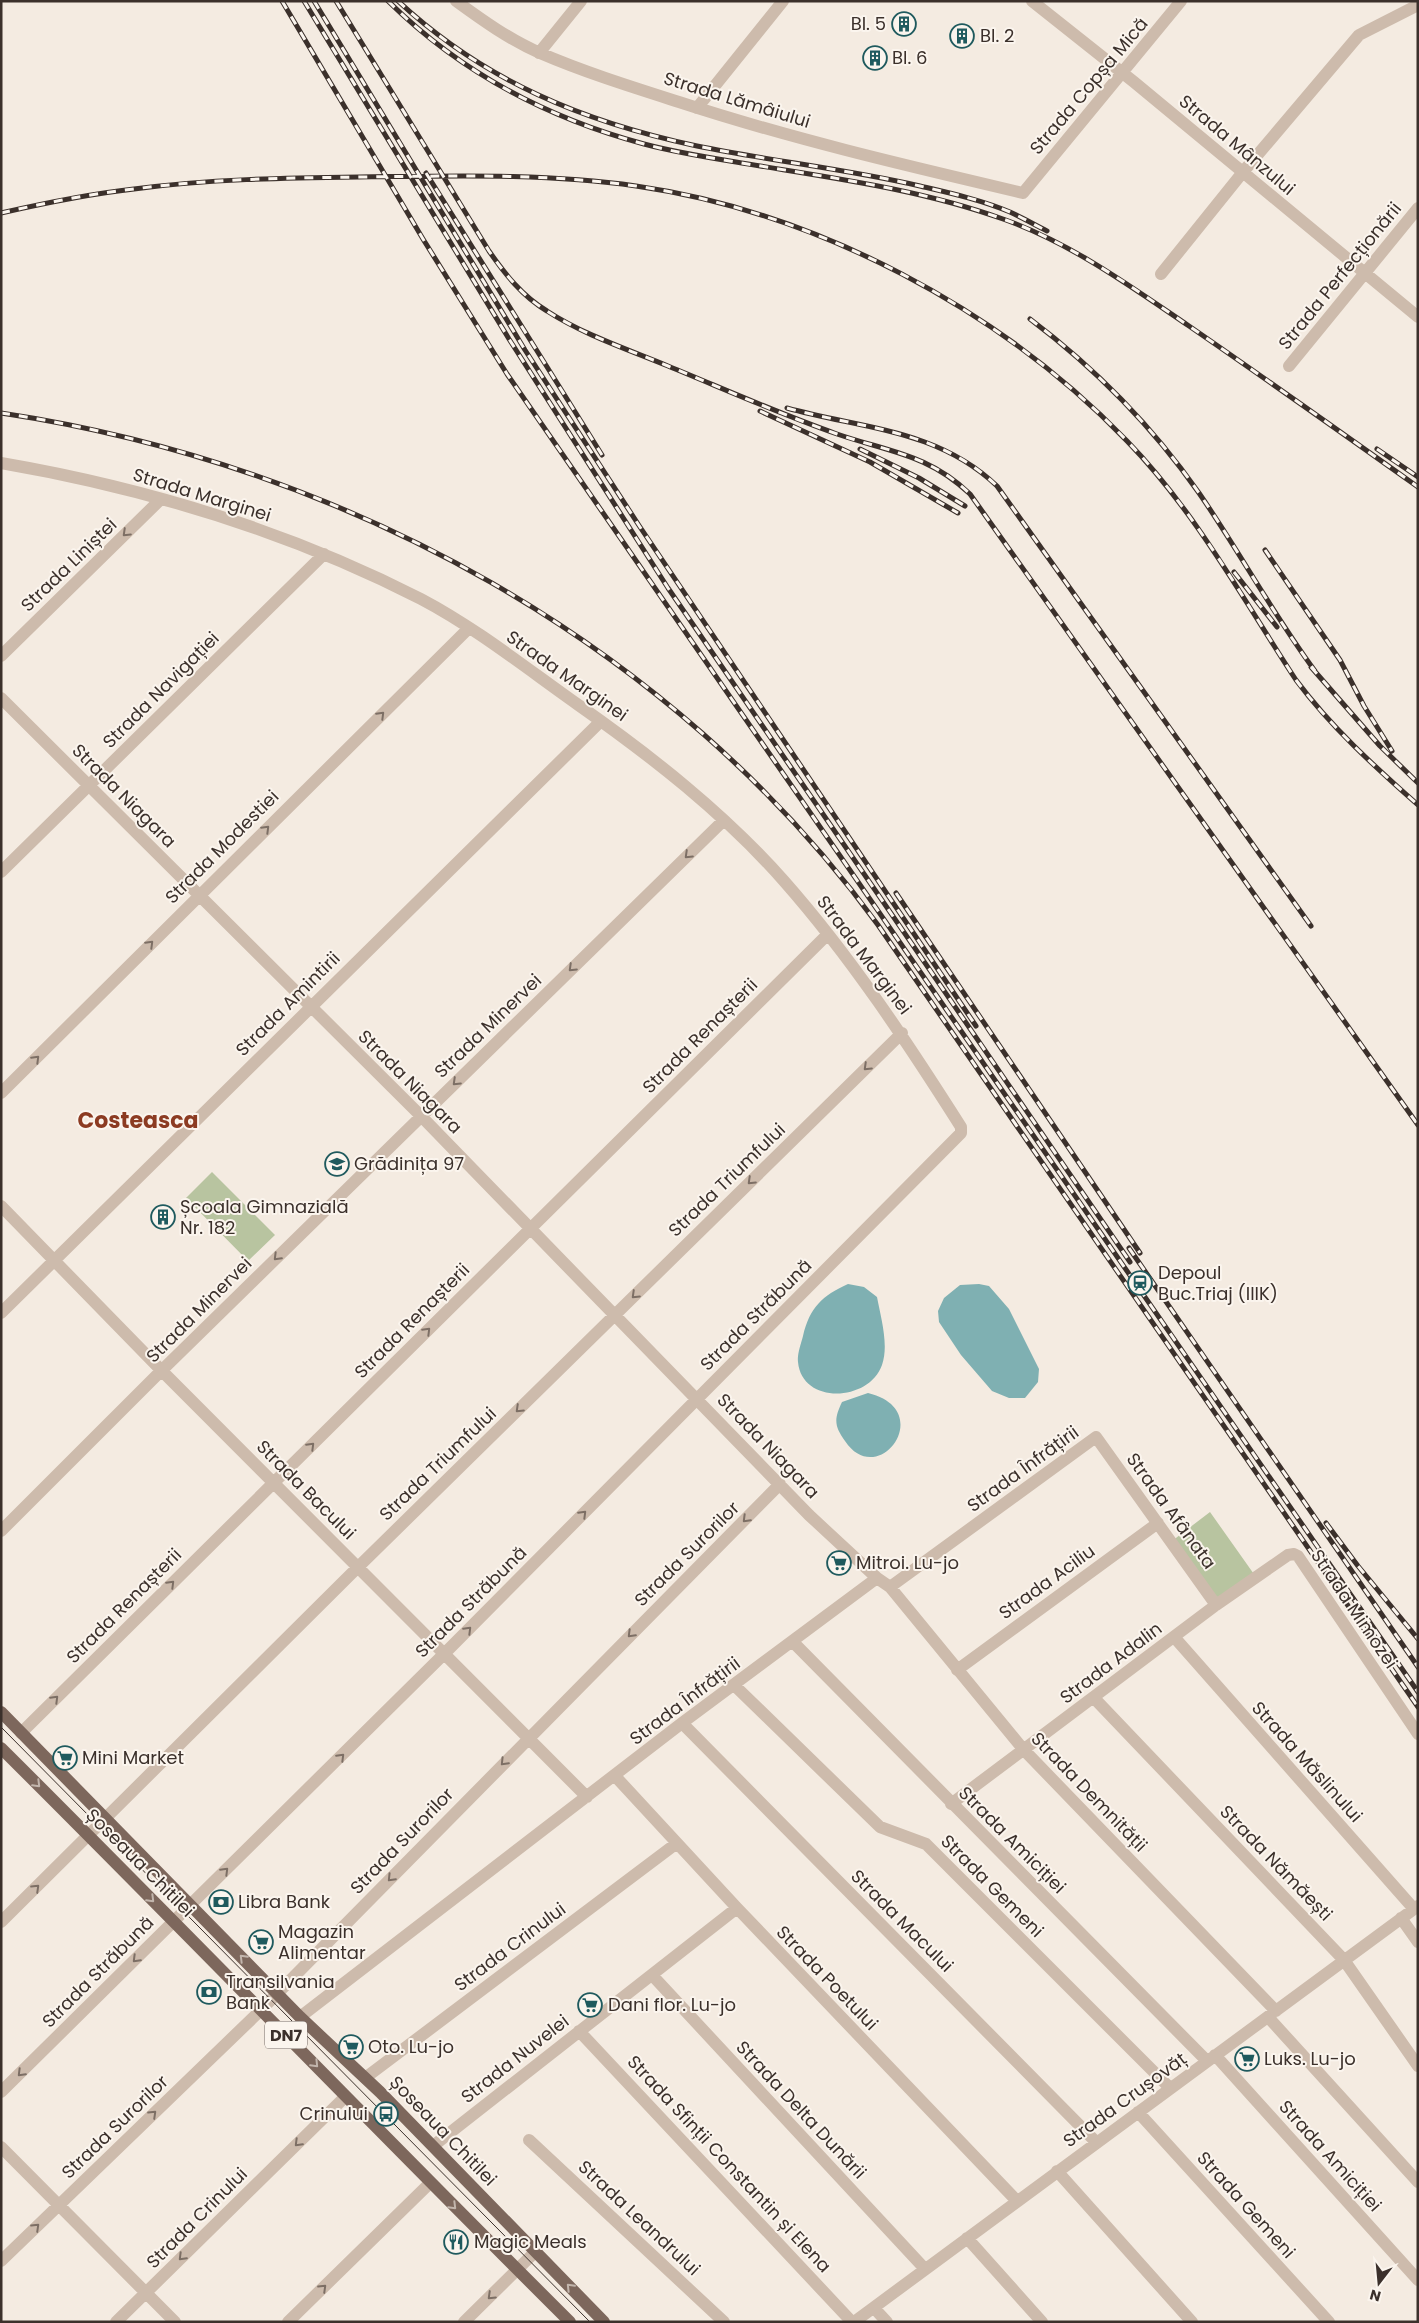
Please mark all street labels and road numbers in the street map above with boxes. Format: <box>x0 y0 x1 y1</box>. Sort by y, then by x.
street label: Strada Copșa Mică <box>1024 12 1154 160</box>
street label: Strada Lămâiului <box>661 65 814 134</box>
street label: Strada Mânzului <box>1174 89 1301 201</box>
street label: Strada Perfecționării <box>1272 197 1407 355</box>
street label: Strada Marginei <box>130 462 274 527</box>
street label: Strada Liniștei <box>15 512 122 617</box>
street label: Strada Marginei <box>501 624 633 727</box>
street label: Strada Navigației <box>97 626 224 753</box>
street label: Strada Niagara <box>67 738 182 853</box>
street label: Strada Modestiei <box>159 784 284 909</box>
street label: Strada Marginei <box>811 890 917 1019</box>
street label: Strada Amintirii <box>230 946 345 1061</box>
street label: Strada Minervei <box>429 968 547 1083</box>
street label: Strada Renașterii <box>636 972 763 1099</box>
street label: Strada Niagara <box>353 1024 468 1139</box>
street label: Strada Triumfului <box>663 1117 791 1242</box>
street label: Strada Minervei <box>140 1251 257 1368</box>
street label: Strada Străbună <box>694 1253 817 1376</box>
street label: Strada Renașterii <box>348 1257 475 1384</box>
street label: Strada Niagara <box>712 1387 825 1504</box>
street label: Strada Triumfului <box>374 1401 502 1526</box>
street label: Strada Înfrățirii <box>962 1420 1084 1518</box>
street label: Strada Bacului <box>251 1434 362 1545</box>
street label: Strada Afânata <box>1121 1448 1222 1574</box>
street label: Strada Surorilor <box>629 1495 745 1612</box>
street label: Strada Aciliu <box>994 1538 1100 1625</box>
street label: Strada Străbună <box>409 1540 532 1663</box>
street label: Strada Renașterii <box>60 1542 187 1669</box>
street label: Strada Mimozei <box>1305 1544 1404 1673</box>
street label: Strada Adalin <box>1054 1616 1167 1709</box>
street label: Strada Înfrățirii <box>624 1651 745 1750</box>
street label: Strada Măslinului <box>1246 1696 1368 1827</box>
street label: Strada Demnității <box>1026 1726 1153 1857</box>
street label: Strada Amiciției <box>953 1781 1071 1899</box>
street label: Strada Surorilor <box>344 1782 459 1899</box>
street label: Strada Nămăești <box>1214 1799 1338 1926</box>
street label: Șoseaua Chitilei <box>81 1803 200 1922</box>
street label: Strada Gemeni <box>935 1829 1049 1943</box>
street label: Strada Macului <box>846 1864 959 1977</box>
street label: Strada Crinului <box>449 1896 571 1997</box>
street label: Strada Străbună <box>36 1910 159 2033</box>
street label: Strada Poetului <box>771 1920 884 2036</box>
street label: Strada Nuvelei <box>456 2009 574 2109</box>
road number: DN7 <box>265 2022 307 2048</box>
street label: Strada Delta Dunării <box>731 2035 872 2184</box>
street label: Strada Crușovăț <box>1058 2046 1192 2153</box>
street label: Strada Sfinții Constantin și Elena <box>622 2050 837 2278</box>
street label: Strada Surorilor <box>56 2069 174 2184</box>
street label: Șoseaua Chitilei <box>384 2070 502 2191</box>
street label: Strada Amiciției <box>1274 2094 1387 2217</box>
street label: Strada Gemeni <box>1192 2146 1301 2264</box>
street label: Strada Leandrului <box>573 2154 706 2281</box>
street label: Strada Crinului <box>141 2162 253 2274</box>

